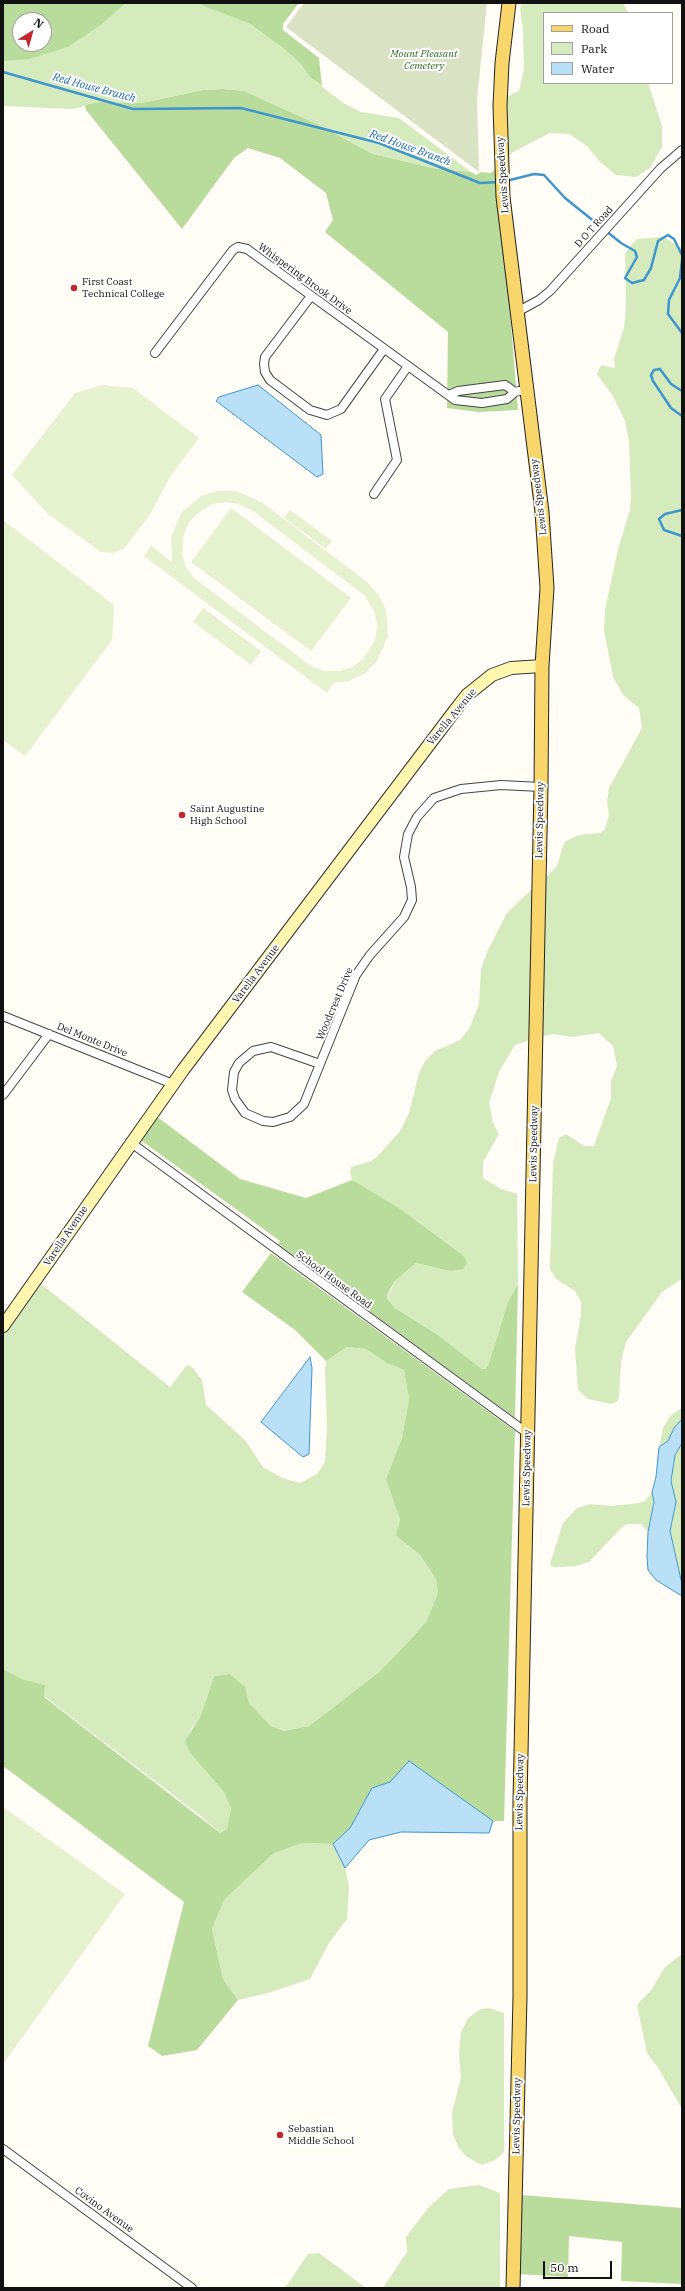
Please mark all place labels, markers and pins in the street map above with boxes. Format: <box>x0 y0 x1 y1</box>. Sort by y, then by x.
place label: First Coast Technical College <box>82 276 164 300</box>
marker: First Coast Technical College <box>69 283 79 293</box>
place label: Saint Augustine High School <box>190 803 264 826</box>
marker: Saint Augustine High School <box>177 810 187 820</box>
place label: Sebastian Middle School <box>288 2123 354 2146</box>
marker: Sebastian Middle School <box>275 2130 285 2140</box>

